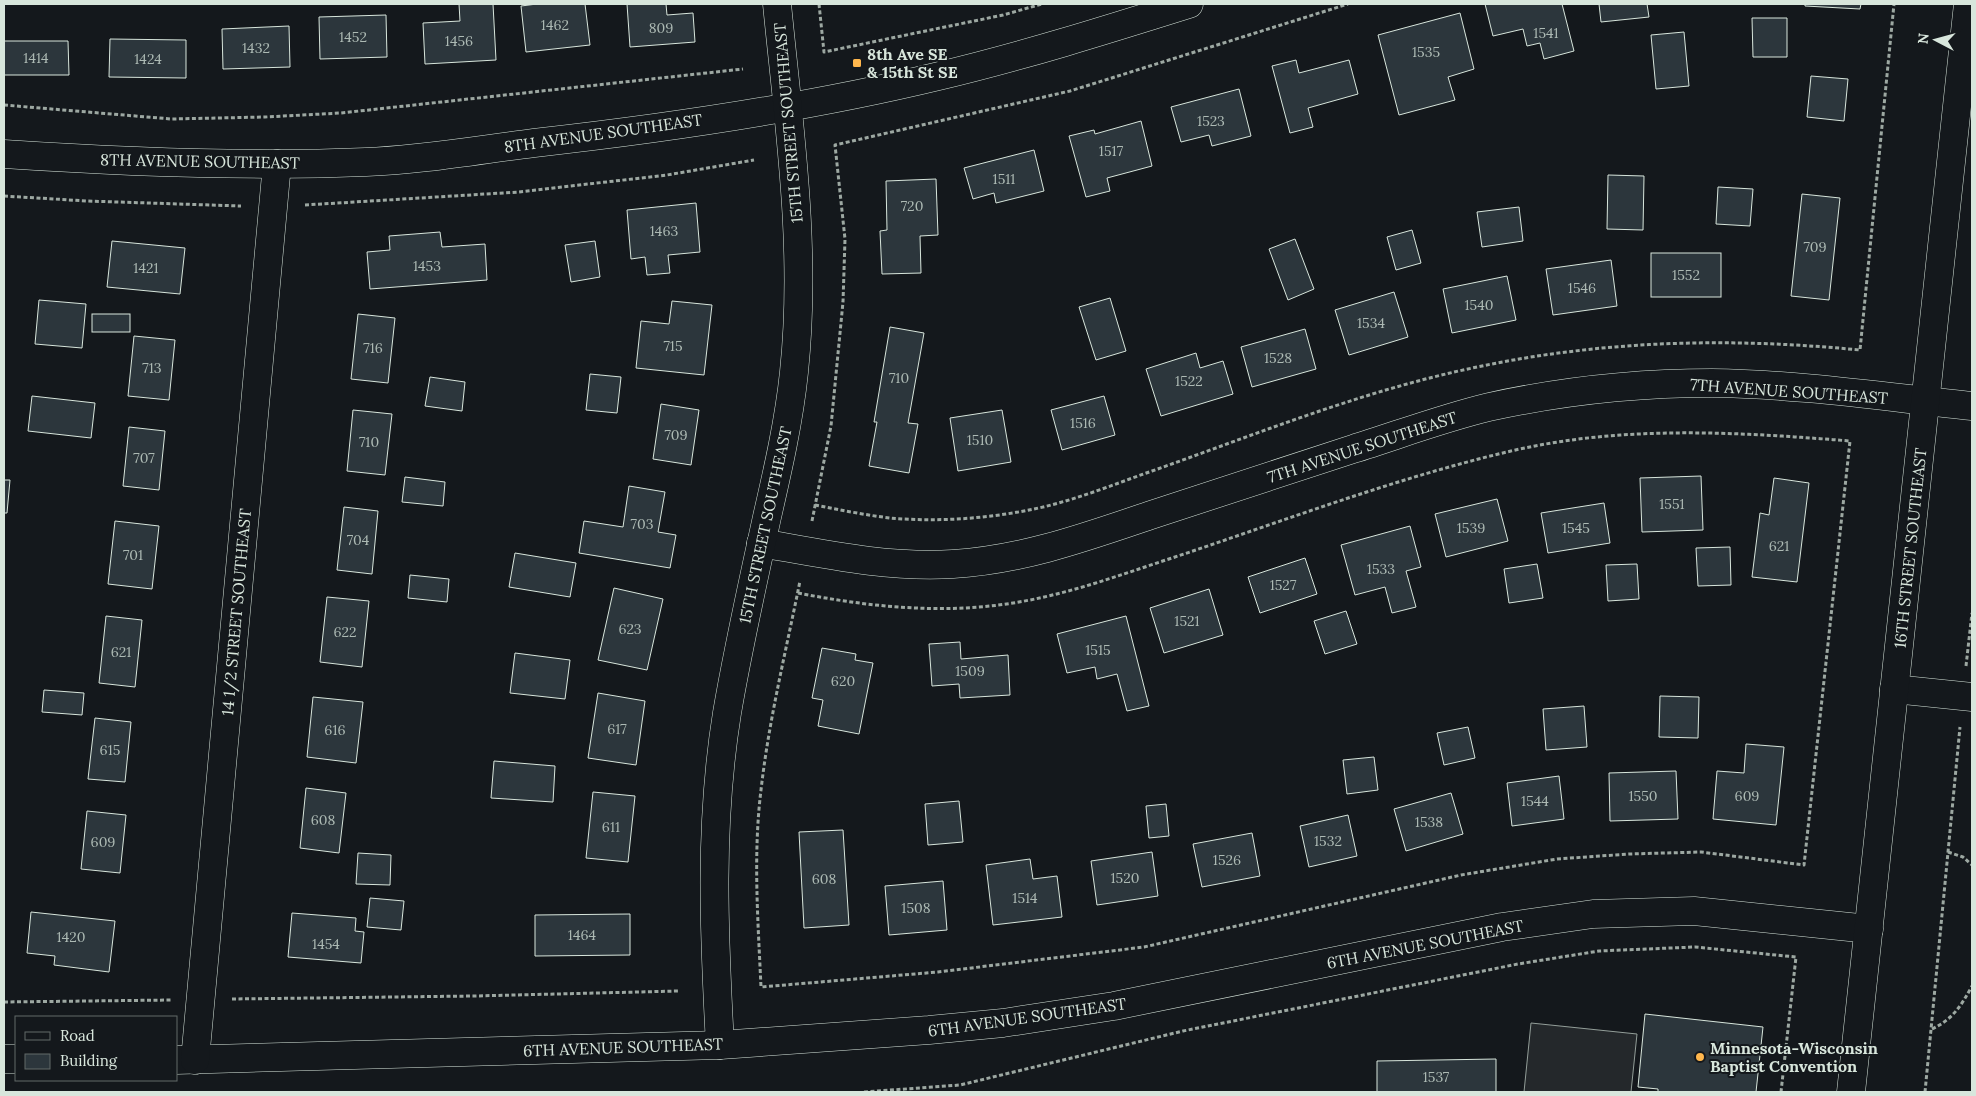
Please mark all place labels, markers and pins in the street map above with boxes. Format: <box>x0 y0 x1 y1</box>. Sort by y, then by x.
place label: 8th Ave SE & 15th St SE <box>867 44 958 82</box>
marker: 8th Ave SE & 15th St SE <box>851 57 863 69</box>
place label: Minnesota-Wisconsin Baptist Convention <box>1710 1038 1878 1076</box>
marker: Minnesota-Wisconsin Baptist Convention <box>1694 1051 1706 1063</box>

